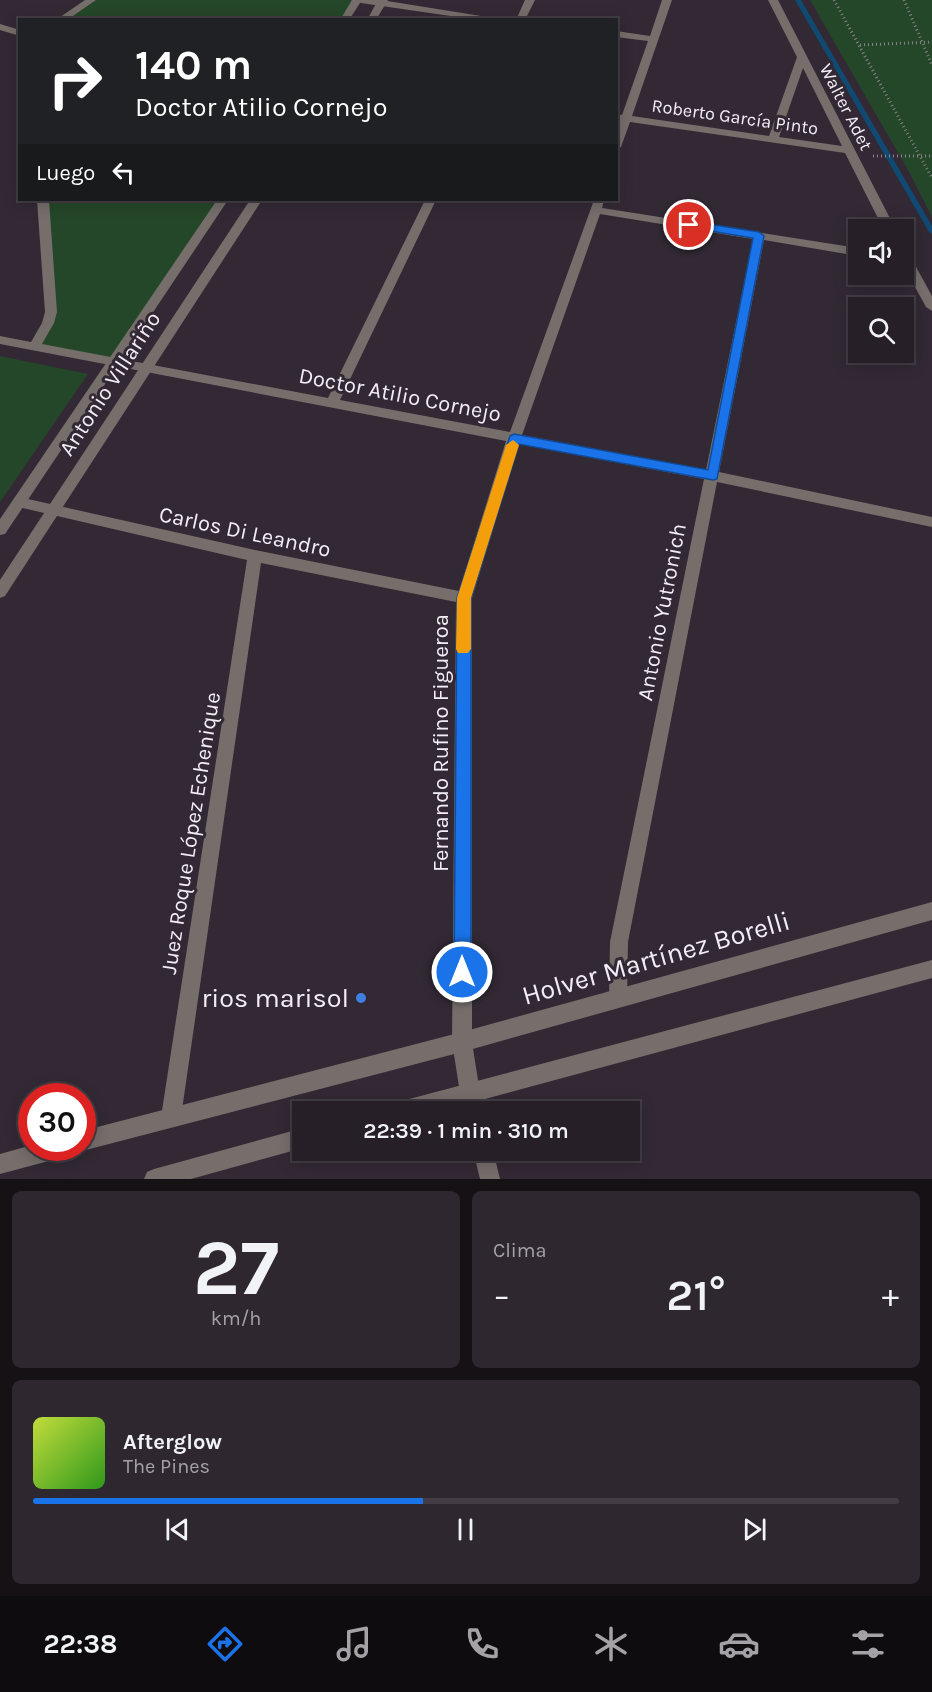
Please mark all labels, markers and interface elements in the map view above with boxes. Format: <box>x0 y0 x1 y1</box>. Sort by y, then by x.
text: 140 m <box>135 40 252 90</box>
icon: right <box>36 42 114 120</box>
street label: Walter Adet <box>815 60 877 154</box>
text: Doctor Atilio Cornejo <box>135 91 388 123</box>
street label: Roberto García Pinto <box>650 94 820 140</box>
icon: left <box>107 156 140 189</box>
text: Luego <box>36 160 95 186</box>
pin <box>663 199 714 250</box>
icon: arrive <box>672 208 705 241</box>
map controls <box>848 219 914 363</box>
button: sound <box>848 219 914 285</box>
button: search <box>848 297 914 363</box>
street label: Antonio Villariño <box>54 307 166 461</box>
street label: Doctor Atilio Cornejo <box>297 363 503 427</box>
street label: Carlos Di Leandro <box>157 501 333 563</box>
street label: Antonio Yutronich <box>632 521 692 703</box>
street label: Fernando Rufino Figueroa <box>428 614 454 872</box>
street label: Juez Roque López Echenique <box>156 690 226 976</box>
street label: Holver Martínez Borelli <box>518 904 794 1012</box>
position arrow <box>430 940 494 1004</box>
place label: rios marisol <box>201 982 349 1014</box>
marker: rios marisol <box>354 991 368 1005</box>
speed limit sign: 30 <box>18 1083 96 1161</box>
text: 22:39 · 1 min · 310 m <box>363 1118 569 1144</box>
text: 27 <box>193 1222 279 1314</box>
text: Clima <box>493 1239 547 1262</box>
text: 21° <box>666 1269 726 1321</box>
text: − <box>493 1276 510 1314</box>
text: + <box>882 1276 899 1314</box>
text: km/h <box>211 1307 261 1330</box>
text: Afterglow <box>123 1429 222 1455</box>
text: The Pines <box>123 1455 210 1478</box>
icon: previous <box>161 1513 194 1546</box>
icon: pause <box>449 1513 482 1546</box>
icon: next <box>738 1513 771 1546</box>
icon: directions <box>204 1623 246 1665</box>
icon: music <box>333 1623 375 1665</box>
icon: phone <box>461 1623 503 1665</box>
icon: climate <box>590 1623 632 1665</box>
icon: car <box>718 1623 760 1665</box>
icon: filters <box>847 1623 889 1665</box>
text: 22:38 <box>43 1628 117 1660</box>

